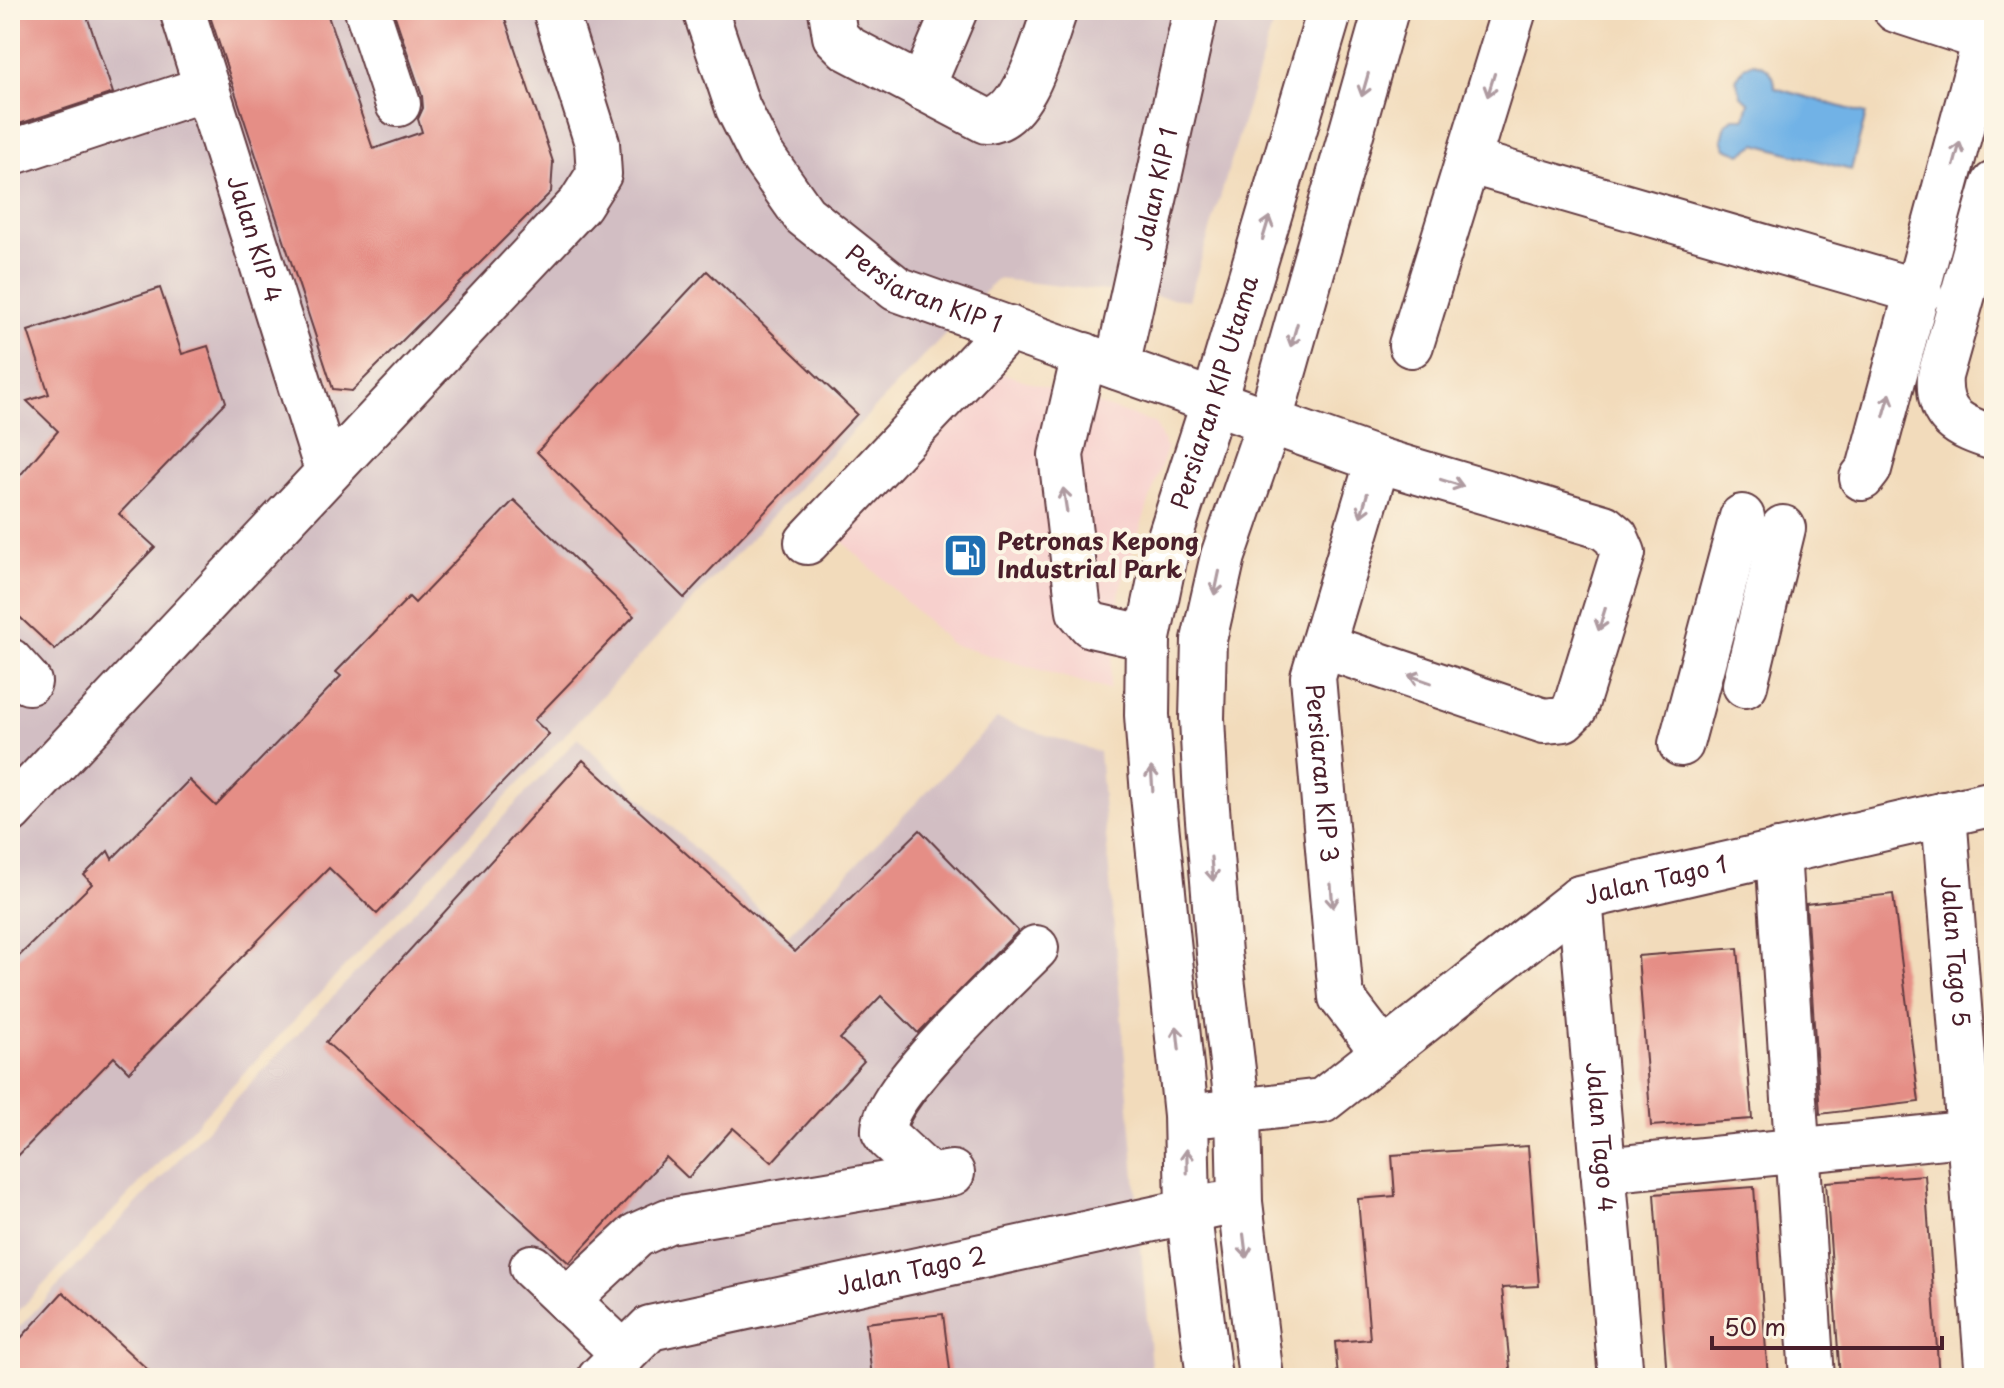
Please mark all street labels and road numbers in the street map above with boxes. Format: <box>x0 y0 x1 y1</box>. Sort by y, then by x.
street label: Jalan KIP 1 <box>1123 124 1185 254</box>
street label: Jalan KIP 4 <box>219 170 293 306</box>
street label: Persiaran KIP 1 <box>838 235 1007 341</box>
street label: Persiaran KIP Utama <box>1160 271 1266 513</box>
street label: Persiaran KIP 3 <box>1298 682 1349 864</box>
street label: Jalan Tago 1 <box>1581 845 1730 912</box>
street label: Jalan Tago 5 <box>1933 875 1981 1028</box>
street label: Jalan Tago 4 <box>1578 1060 1627 1214</box>
street label: Jalan Tago 2 <box>833 1236 989 1303</box>

